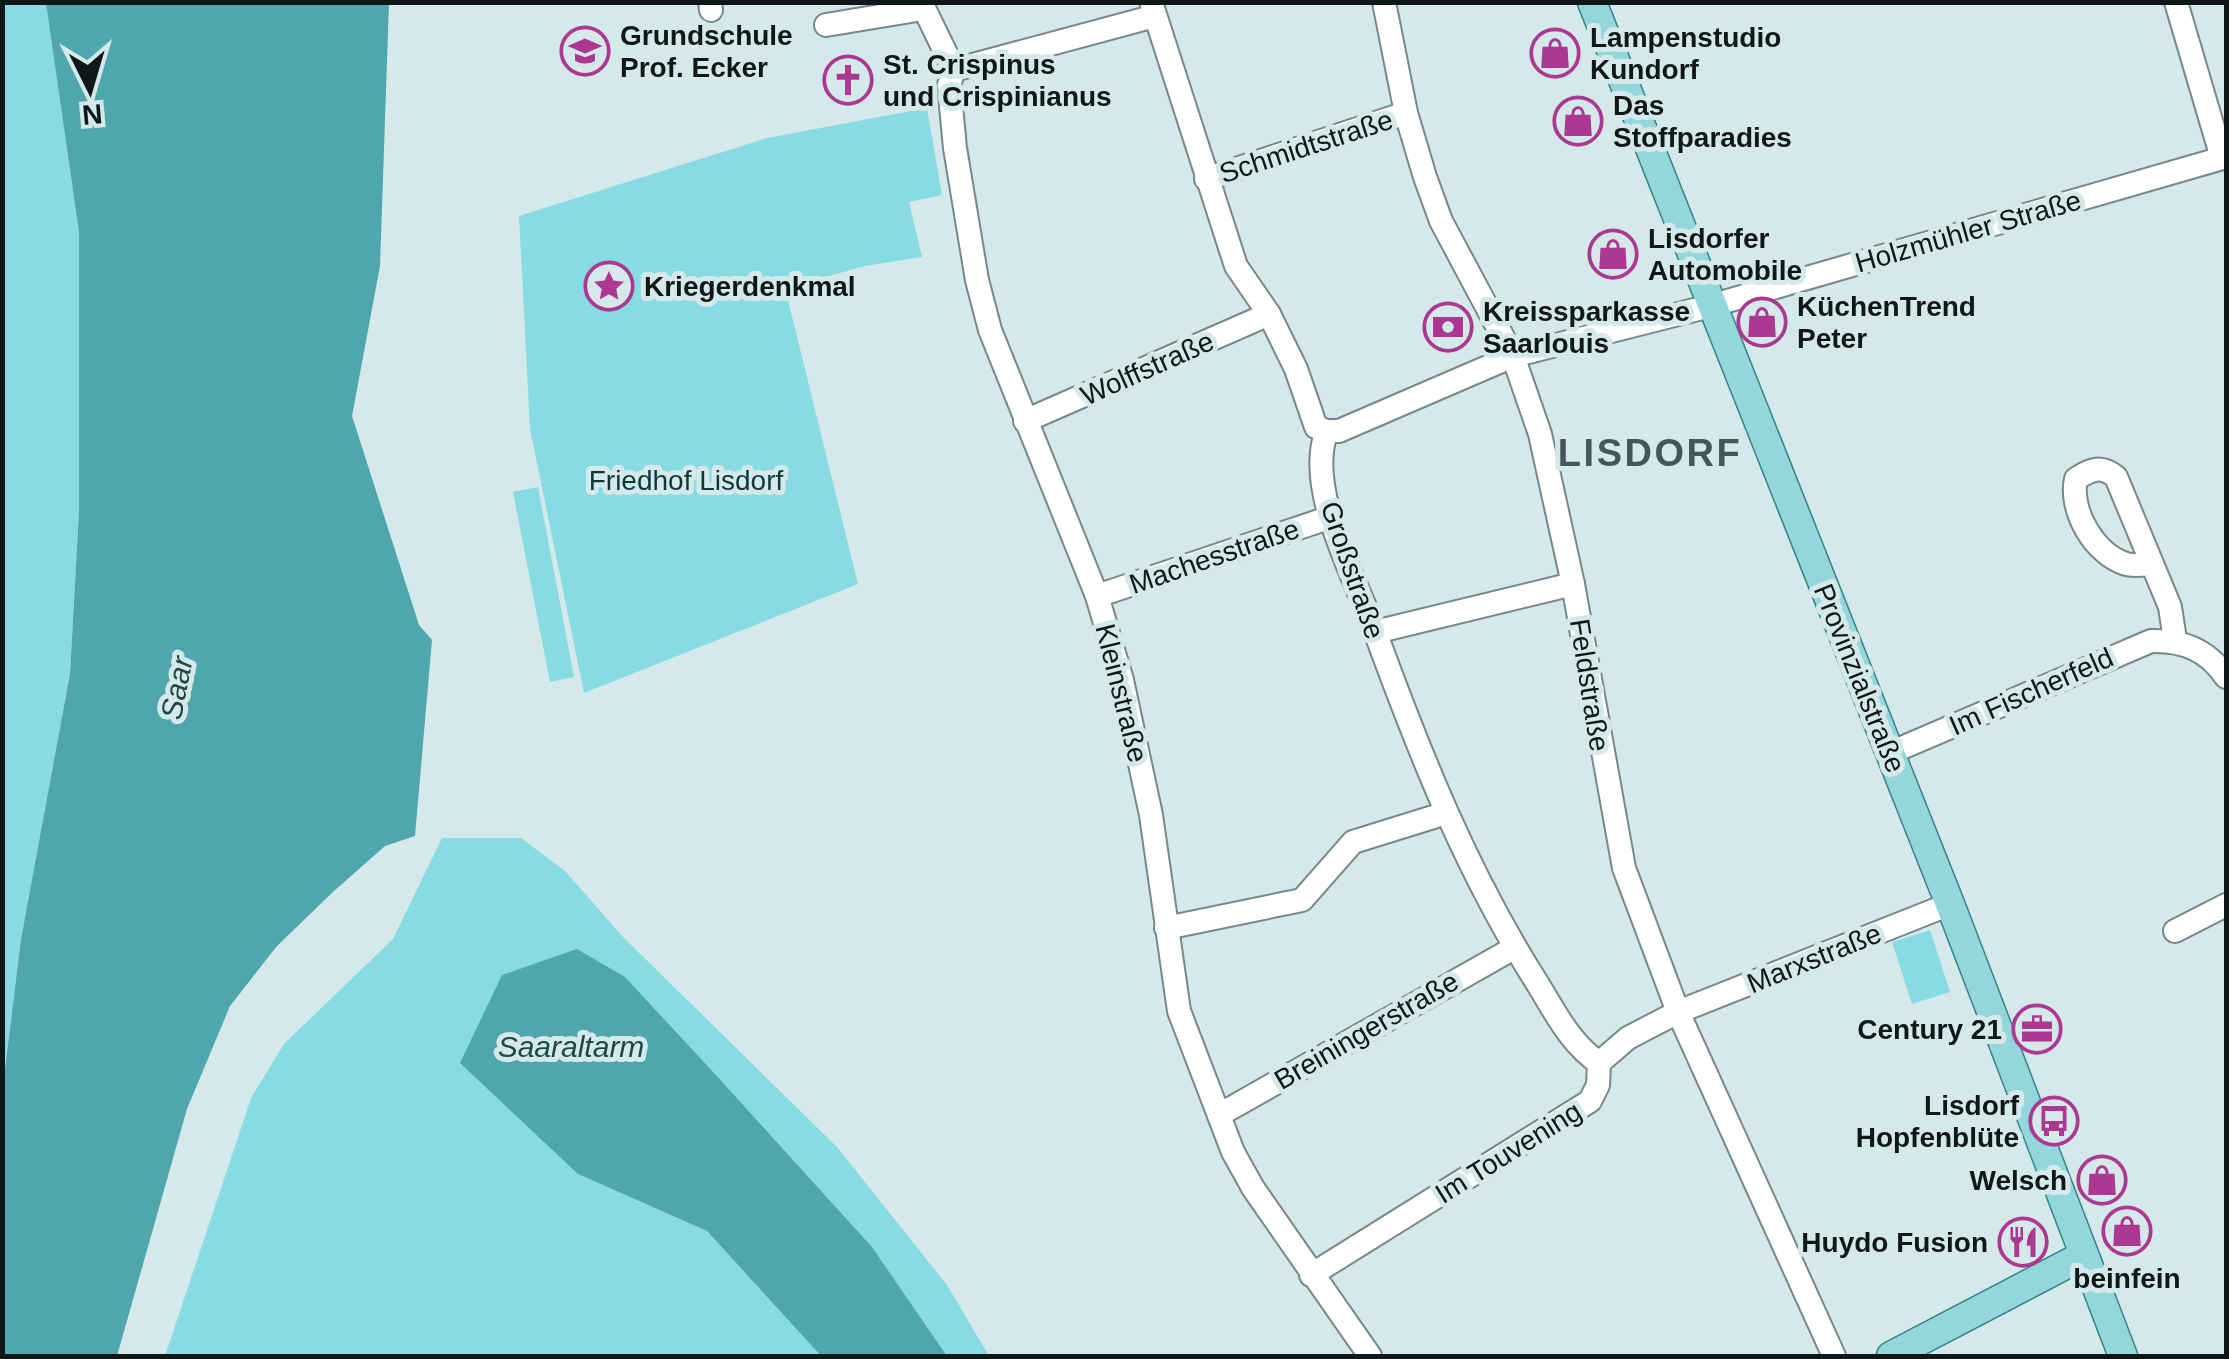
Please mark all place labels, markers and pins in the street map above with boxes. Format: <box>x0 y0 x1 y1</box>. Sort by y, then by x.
place label: Grundschule Prof. Ecker <box>620 20 793 83</box>
place label: Lampenstudio Kundorf <box>1590 22 1781 85</box>
school or university icon: Grundschule Prof. Ecker <box>559 25 611 77</box>
shop icon: Lampenstudio Kundorf <box>1529 27 1581 79</box>
place label: St. Crispinus und Crispinianus <box>883 49 1112 112</box>
church icon: St. Crispinus und Crispinianus <box>822 54 874 106</box>
place label: Das Stoffparadies <box>1613 90 1792 153</box>
shop icon: Das Stoffparadies <box>1552 95 1604 147</box>
place label: Lisdorfer Automobile <box>1648 223 1802 286</box>
shop icon: Lisdorfer Automobile <box>1587 228 1639 280</box>
place icon: Kriegerdenkmal <box>583 260 635 312</box>
place label: Kriegerdenkmal <box>644 271 856 302</box>
place label: KüchenTrend Peter <box>1797 291 1976 354</box>
place label: Kreissparkasse Saarlouis <box>1483 296 1690 359</box>
shop icon: KüchenTrend Peter <box>1736 296 1788 348</box>
bank icon: Kreissparkasse Saarlouis <box>1422 301 1474 353</box>
office icon: Century 21 <box>2011 1003 2063 1055</box>
place label: Century 21 <box>1857 1014 2002 1045</box>
place label: Lisdorf Hopfenblüte <box>1856 1090 2020 1153</box>
bus stop icon: Lisdorf Hopfenblüte <box>2028 1095 2080 1147</box>
shop icon: Welsch <box>2076 1154 2128 1206</box>
place label: Welsch <box>1969 1165 2067 1196</box>
shop icon: beinfein <box>2101 1205 2153 1257</box>
restaurant icon: Huydo Fusion <box>1997 1216 2049 1268</box>
place label: Huydo Fusion <box>1801 1227 1988 1258</box>
place label: beinfein <box>2073 1263 2181 1294</box>

